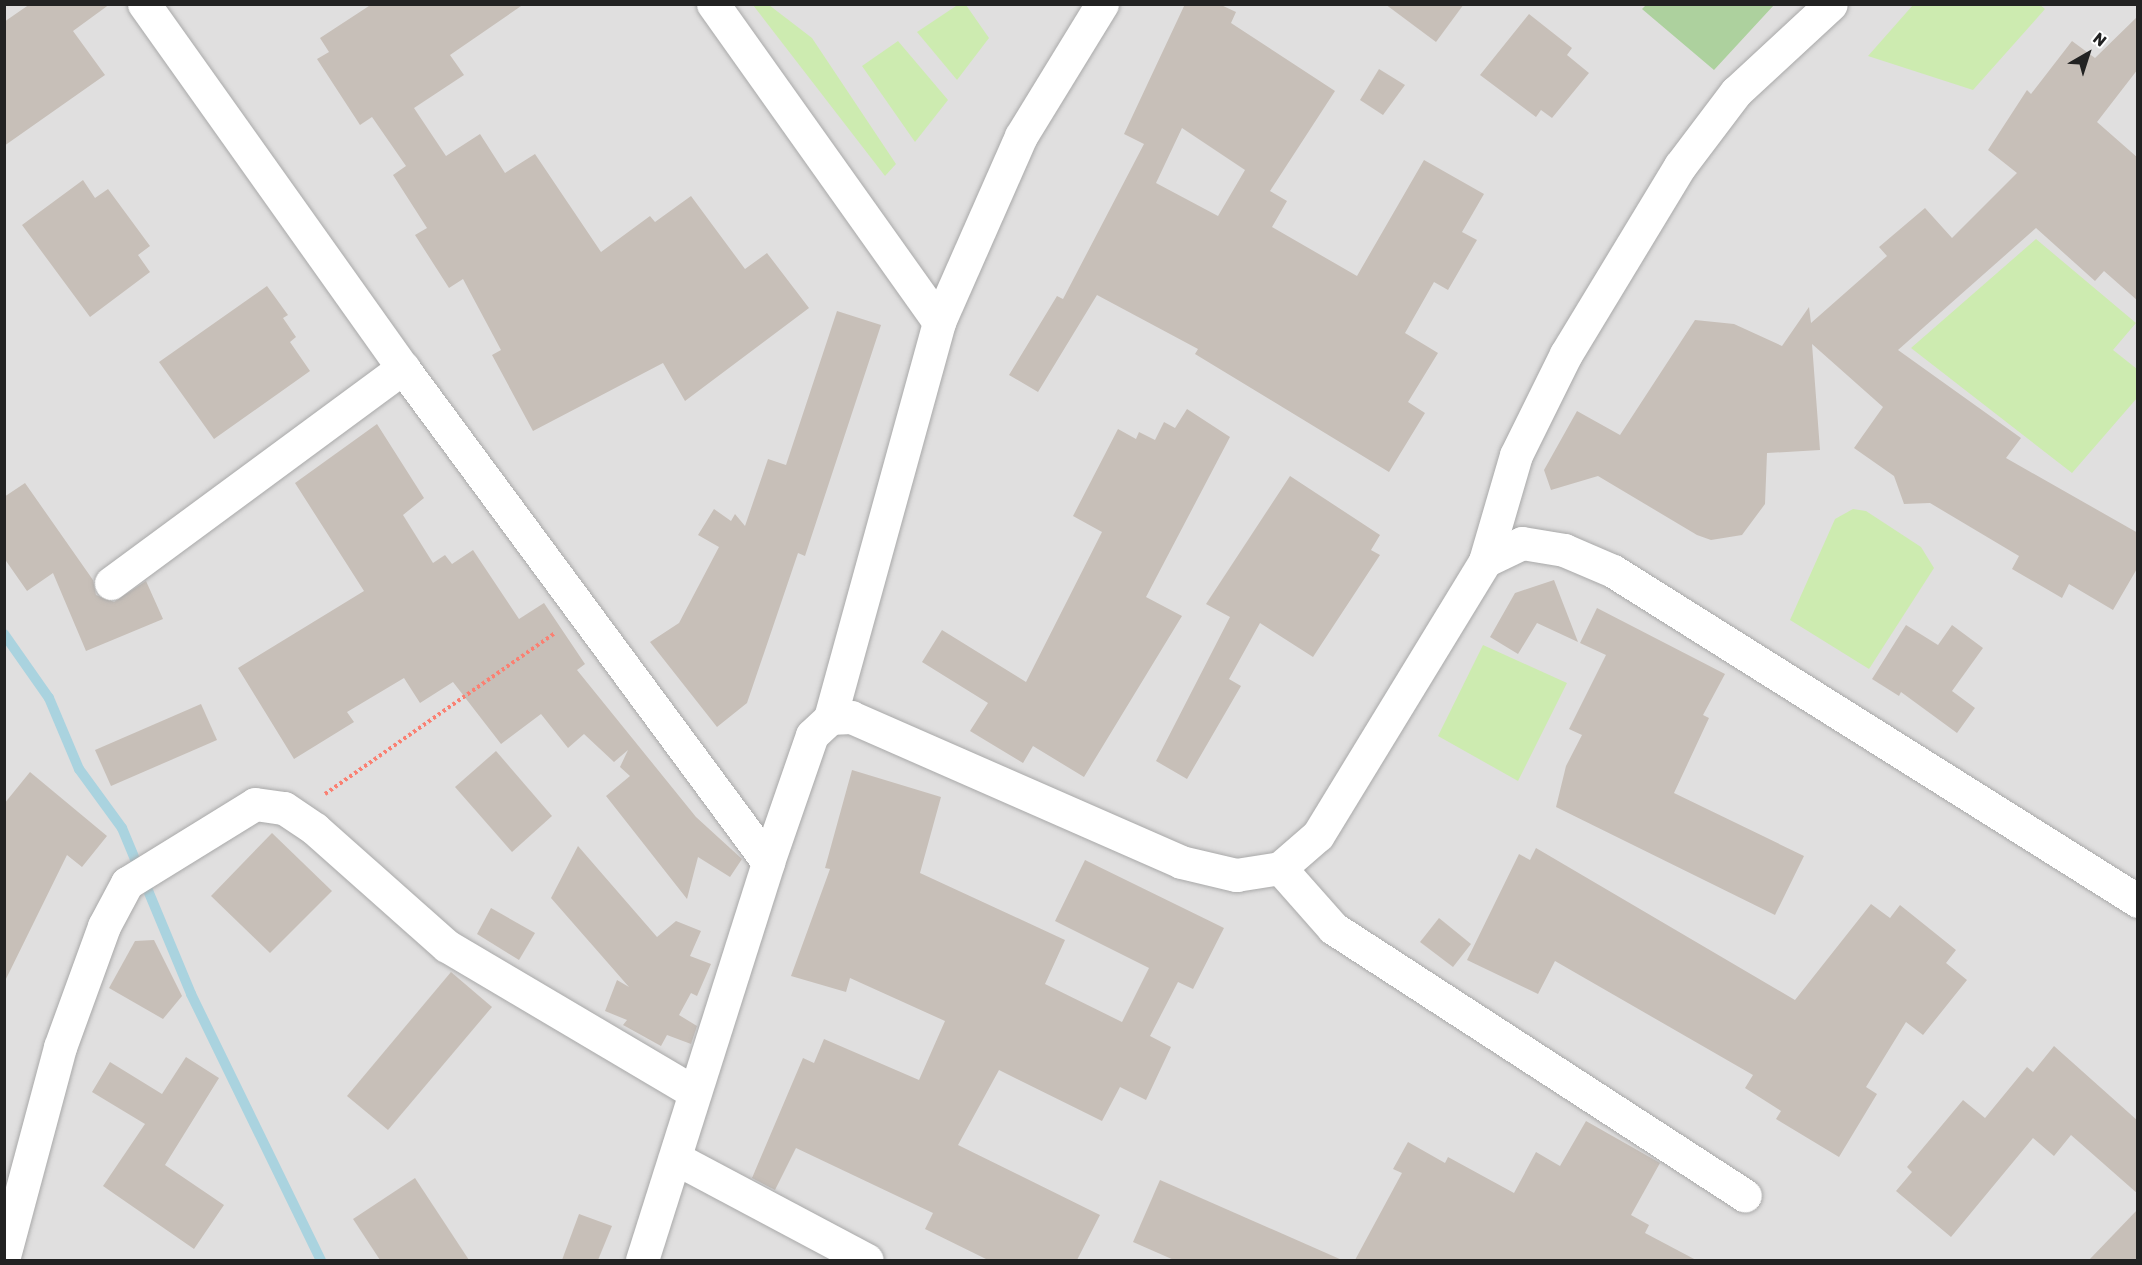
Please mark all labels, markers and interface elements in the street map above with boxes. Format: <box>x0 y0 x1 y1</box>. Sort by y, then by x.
north arrow <box>2058 24 2118 84</box>
text: N <box>2089 29 2110 51</box>

